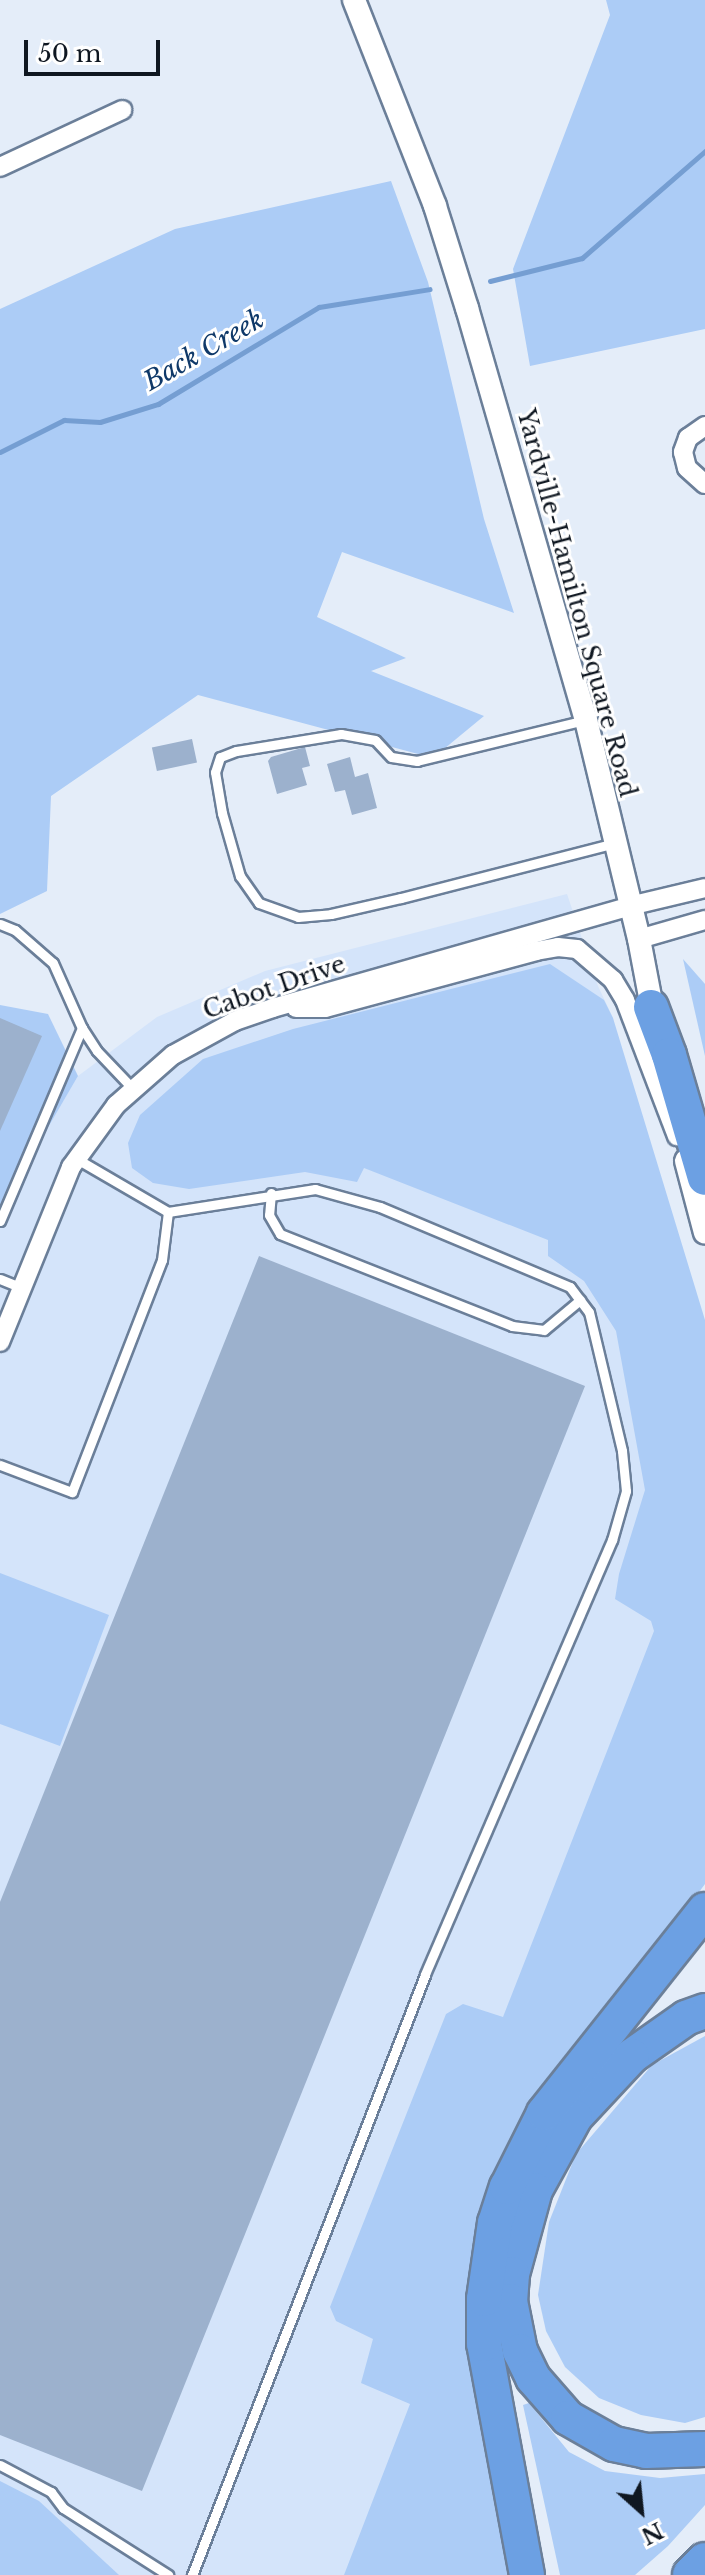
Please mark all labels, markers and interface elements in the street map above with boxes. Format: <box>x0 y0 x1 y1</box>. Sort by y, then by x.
scale bar <box>28 24 164 74</box>
text: 50 m <box>38 39 101 68</box>
water label: Back Creek <box>138 304 270 398</box>
street label: Yardville-Hamilton Square Road <box>511 406 643 800</box>
street label: Cabot Drive <box>199 949 349 1025</box>
north arrow <box>601 2471 681 2551</box>
text: N <box>637 2516 667 2550</box>

